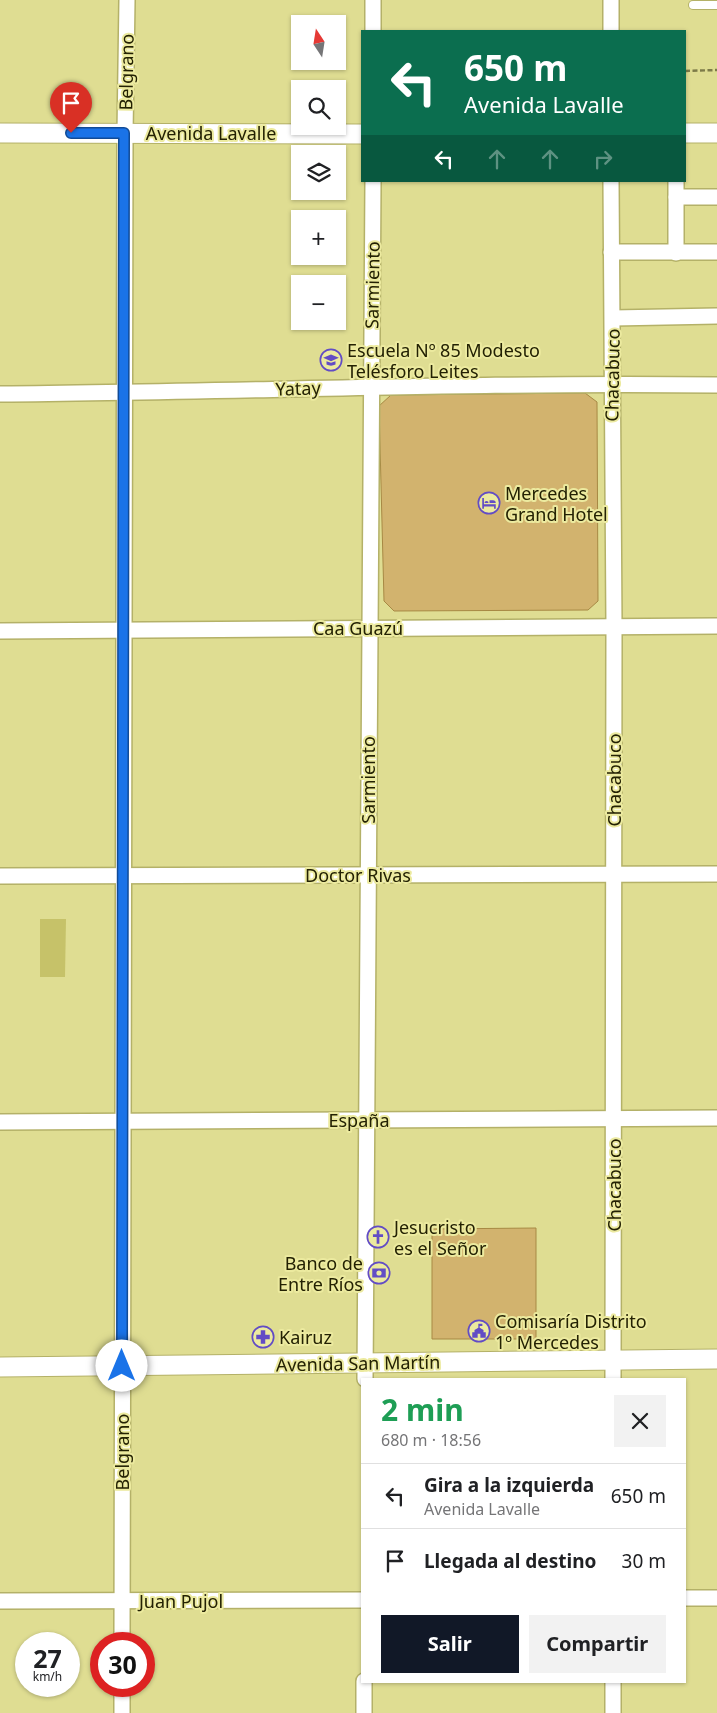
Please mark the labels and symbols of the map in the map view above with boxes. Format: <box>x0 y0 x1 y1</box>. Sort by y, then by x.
north arrow <box>291 15 346 70</box>
street label: Belgrano <box>113 33 139 111</box>
pin <box>50 82 92 133</box>
street label: Avenida Lavalle <box>146 121 276 145</box>
street label: Sarmiento <box>359 241 385 329</box>
street label: Chacabuco <box>599 328 625 422</box>
place label: Escuela Nº 85 Modesto Telésforo Leites <box>347 338 540 383</box>
school or university icon: Escuela Nº 85 Modesto Telésforo Leites <box>319 348 343 372</box>
street label: Yatay <box>275 375 322 401</box>
place label: Mercedes Grand Hotel <box>505 481 608 526</box>
hotel icon: Mercedes Grand Hotel <box>477 491 501 515</box>
street label: Caa Guazú <box>313 616 403 640</box>
street label: Chacabuco <box>602 733 626 827</box>
street label: Sarmiento <box>356 736 380 824</box>
street label: Doctor Rivas <box>305 863 411 887</box>
street label: España <box>328 1108 390 1132</box>
street label: Chacabuco <box>602 1138 626 1232</box>
place label: Jesucristo es el Señor <box>392 1215 487 1260</box>
church icon: Jesucristo es el Señor <box>366 1225 390 1249</box>
place label: Banco de Entre Ríos <box>278 1251 363 1296</box>
bank icon: Banco de Entre Ríos <box>367 1261 391 1285</box>
place label: Comisaría Distrito 1º Mercedes <box>495 1309 647 1354</box>
public building icon: Comisaría Distrito 1º Mercedes <box>467 1319 491 1343</box>
pharmacy icon: Kairuz <box>251 1325 275 1349</box>
place label: Kairuz <box>279 1325 332 1349</box>
position arrow <box>95 1339 147 1391</box>
street label: Avenida San Martín <box>276 1350 440 1376</box>
street label: Belgrano <box>110 1414 134 1490</box>
street label: Juan Pujol <box>137 1589 223 1613</box>
speed limit sign: 30 <box>90 1632 155 1697</box>

